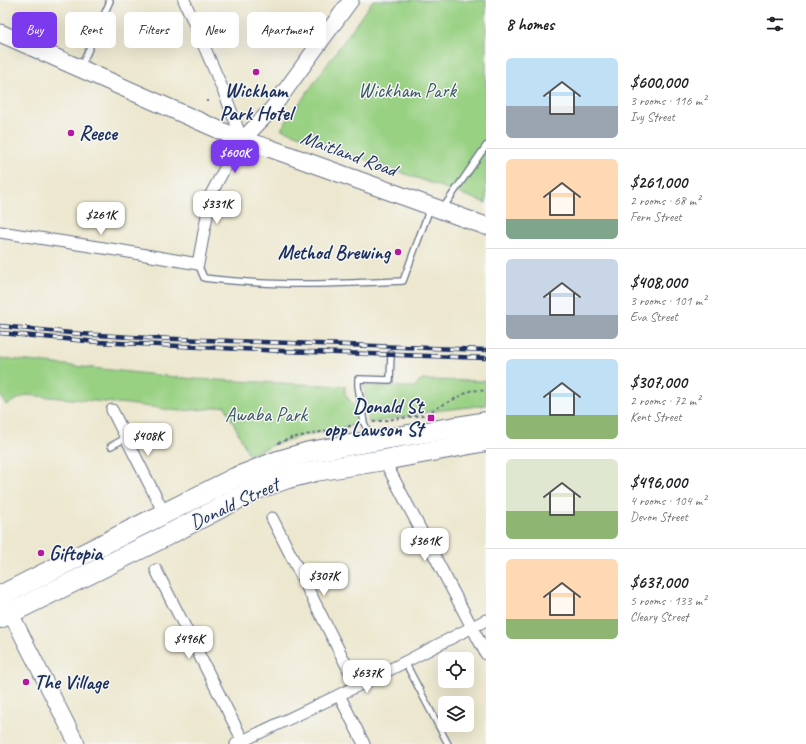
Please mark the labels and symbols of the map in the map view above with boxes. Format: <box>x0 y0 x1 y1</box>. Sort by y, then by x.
marker: Wickham Park Hotel <box>251 67 261 77</box>
place label: Wickham Park Hotel <box>220 78 297 126</box>
park label: Wickham Park <box>358 78 457 103</box>
place label: Reece <box>79 121 118 146</box>
street label: Maitland Road <box>297 125 403 183</box>
marker: Reece <box>66 128 76 138</box>
pin: $600K <box>207 140 263 174</box>
pin: $331K <box>189 191 245 225</box>
pin: $261K <box>73 202 129 236</box>
place label: Method Brewing <box>278 240 392 265</box>
marker: Method Brewing <box>393 247 403 257</box>
place label: Donald St opp Lawson St <box>324 394 426 442</box>
park label: Awaba Park <box>225 402 309 427</box>
marker: Donald St opp Lawson St <box>426 413 436 423</box>
pin: $408K <box>120 423 176 457</box>
street label: Donald Street <box>186 471 286 535</box>
pin: $361K <box>397 528 453 562</box>
place label: Giftopia <box>49 541 104 566</box>
marker: Giftopia <box>36 548 46 558</box>
pin: $307K <box>296 563 352 597</box>
pin: $496K <box>161 626 217 660</box>
pin: $637K <box>339 660 395 694</box>
place label: The Village <box>34 670 110 695</box>
marker: The Village <box>21 677 31 687</box>

